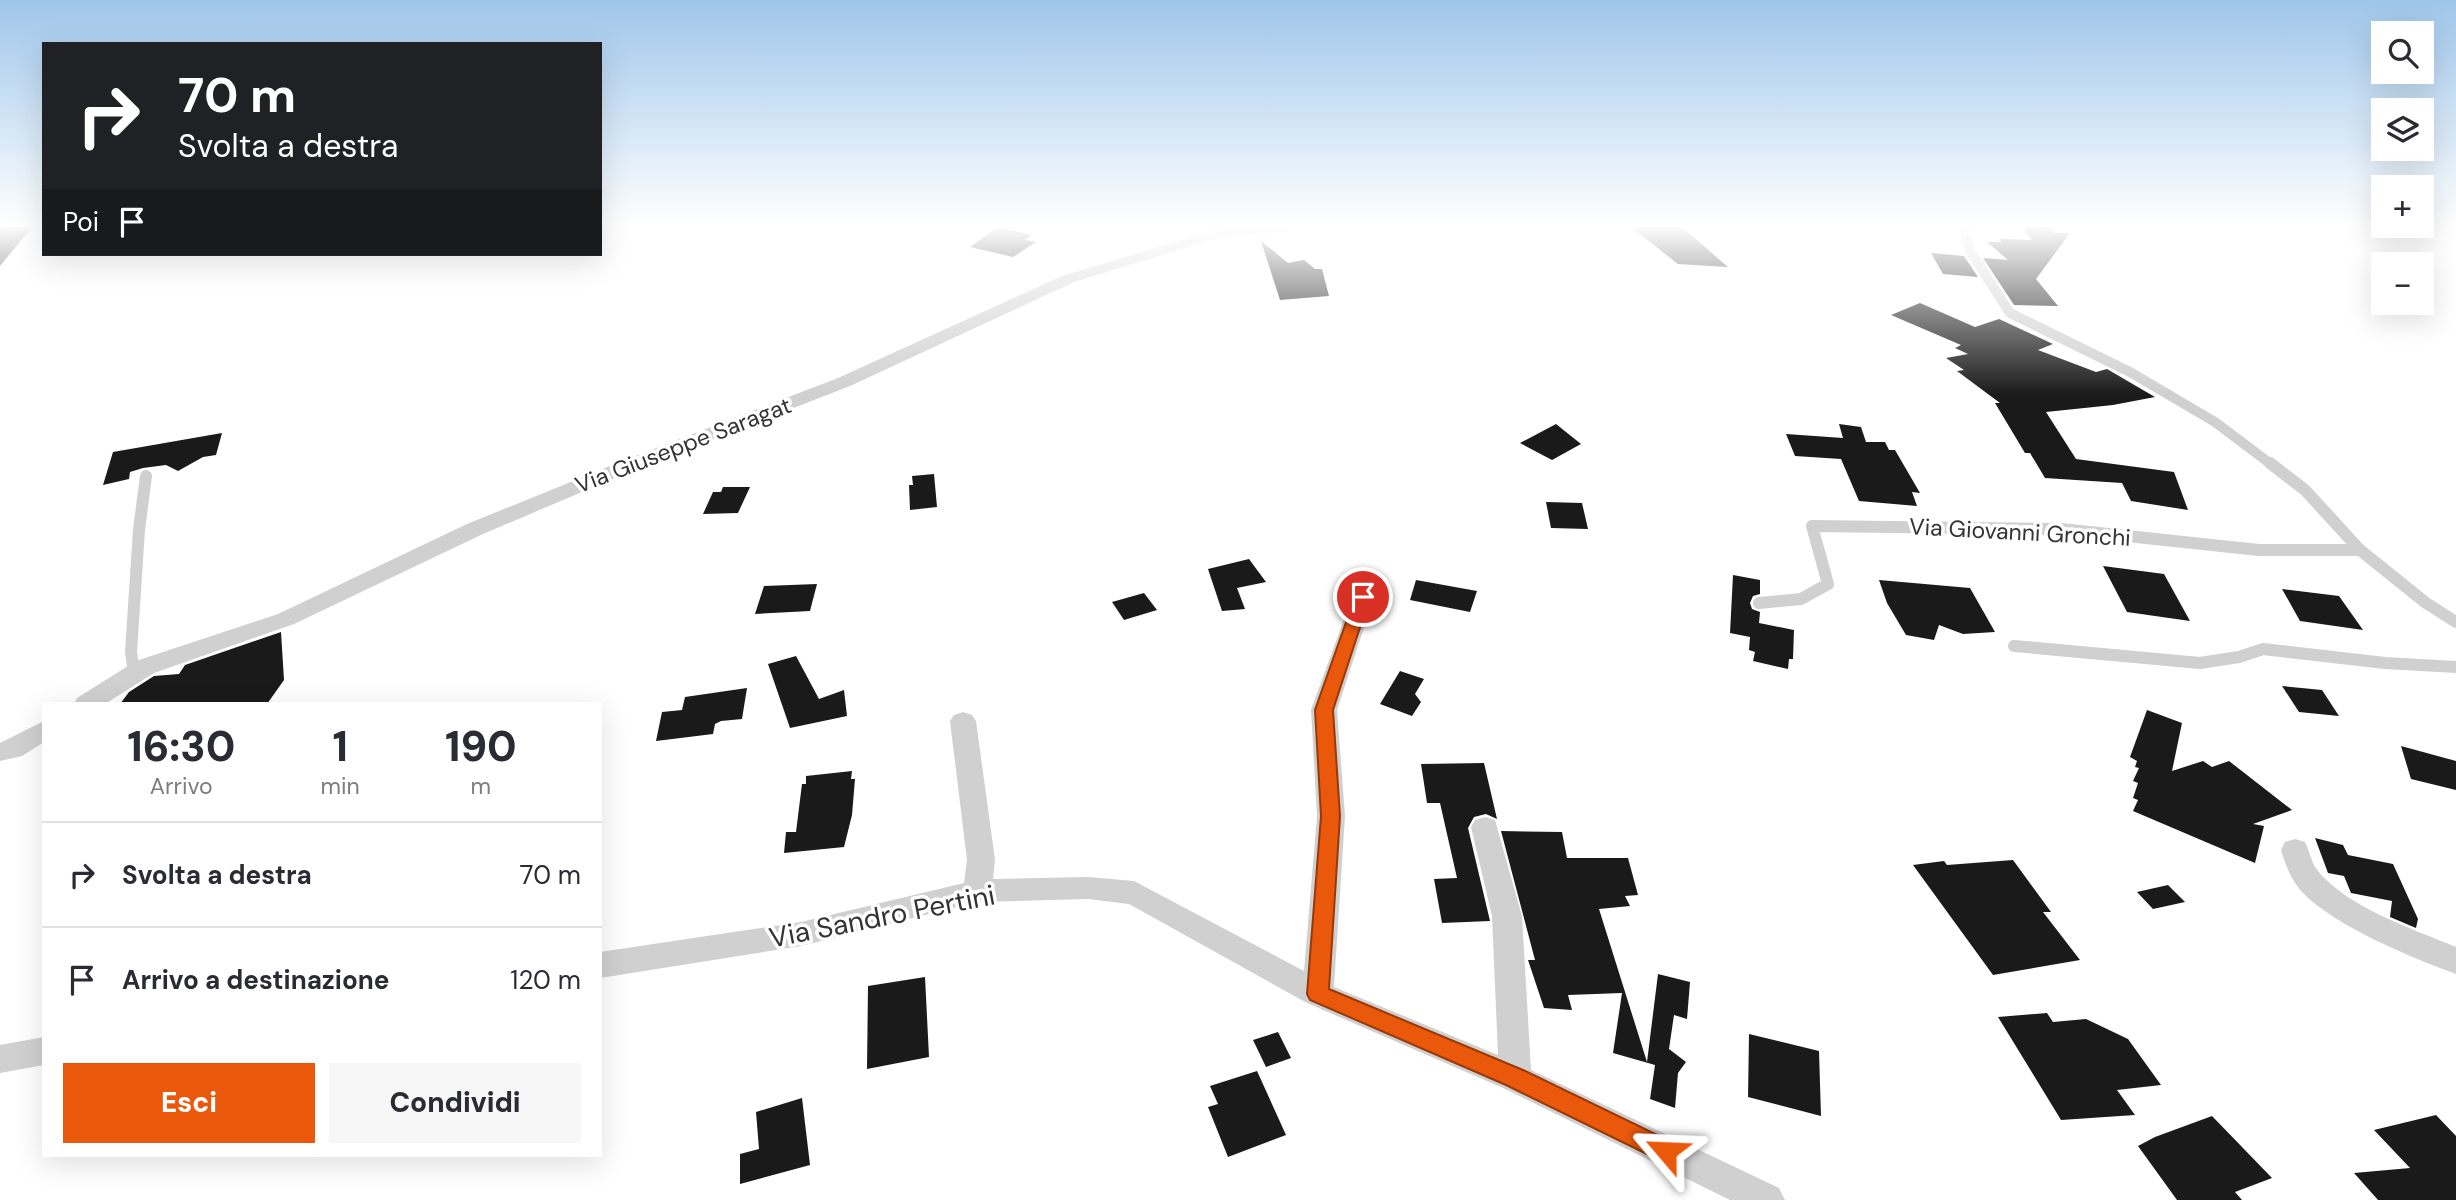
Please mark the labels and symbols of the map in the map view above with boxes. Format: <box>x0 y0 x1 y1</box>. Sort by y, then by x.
street label: Via Giuseppe Saragat <box>571 390 795 500</box>
street label: Via Giovanni Gronchi <box>1908 511 2132 553</box>
pin <box>1333 567 1393 627</box>
street label: Via Sandro Pertini <box>766 876 998 957</box>
position arrow <box>1629 1114 1703 1188</box>

